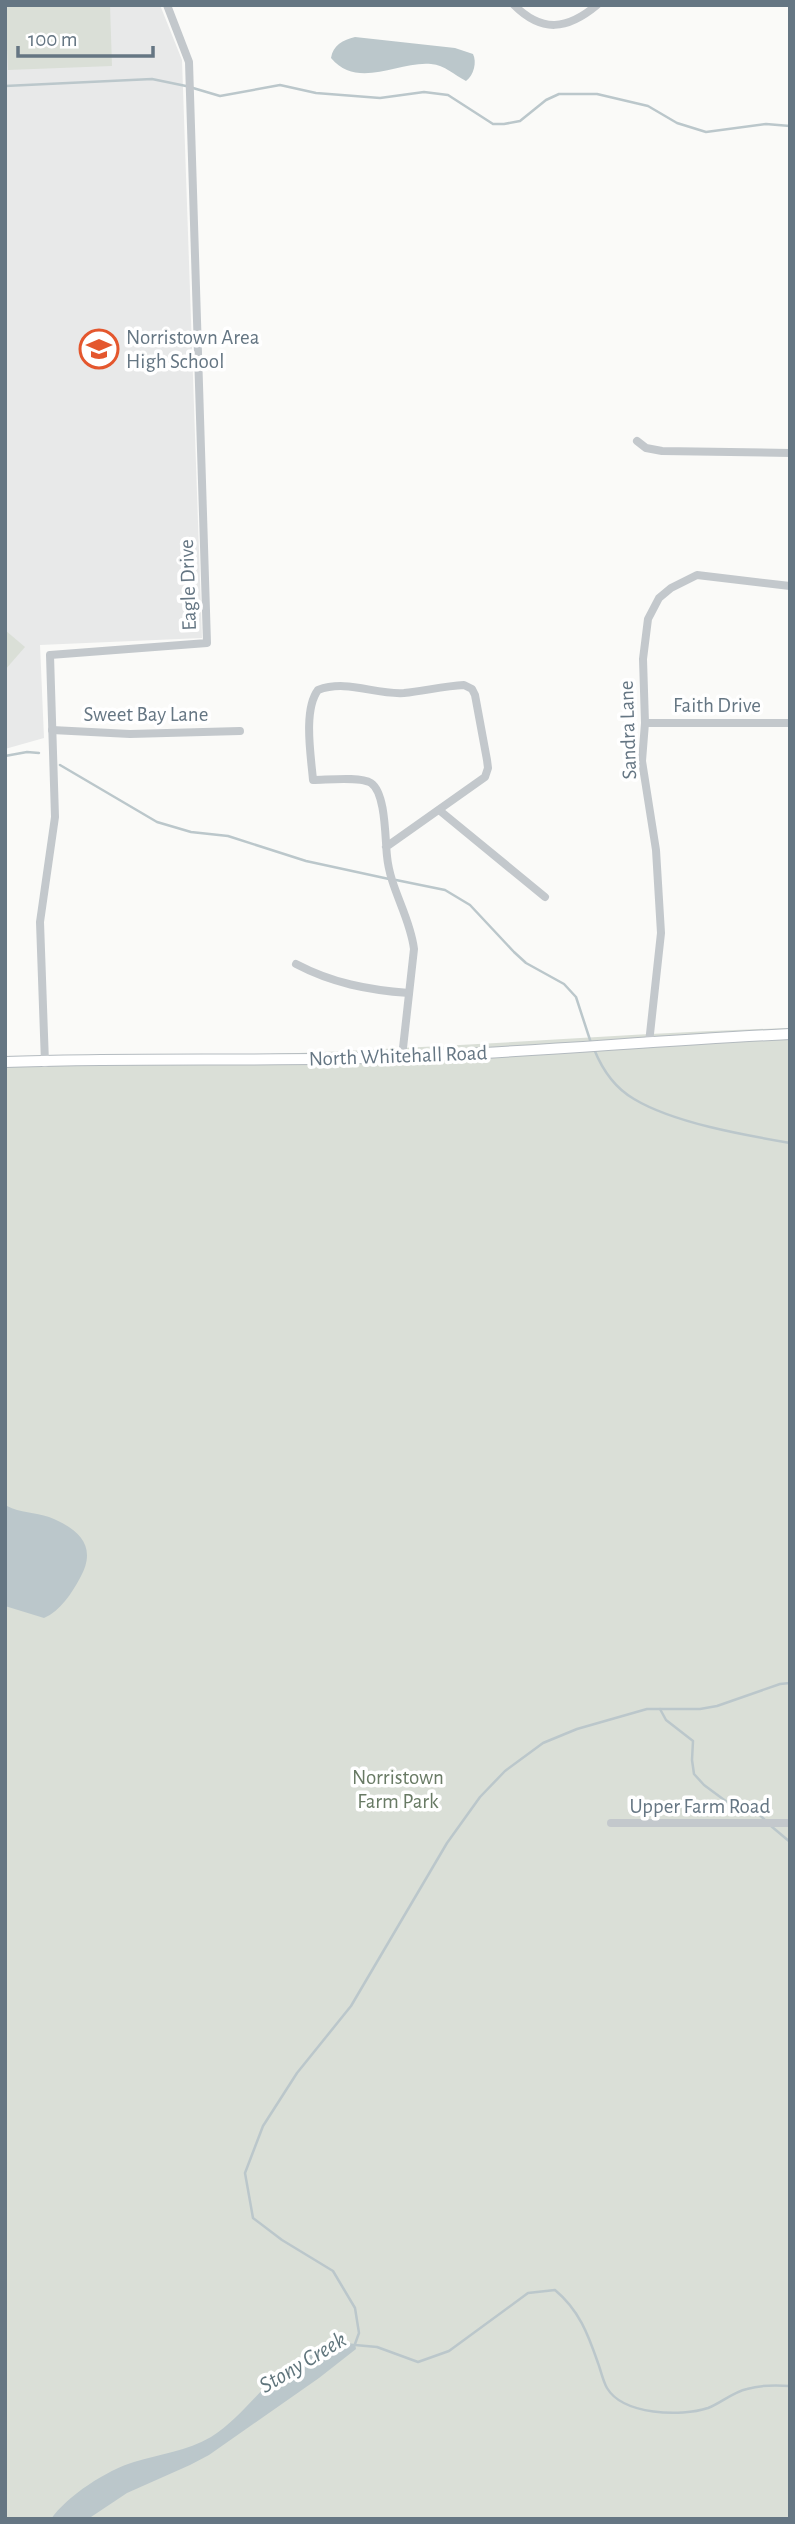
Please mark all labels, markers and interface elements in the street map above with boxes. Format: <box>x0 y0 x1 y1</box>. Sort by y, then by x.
scale bar <box>18 14 152 58</box>
text: 100 m <box>28 29 78 50</box>
place label: Norristown Area High School <box>126 327 260 372</box>
school or university icon: Norristown Area High School <box>78 328 120 370</box>
street label: Eagle Drive <box>176 539 200 631</box>
street label: Sandra Lane <box>616 680 640 780</box>
street label: Faith Drive <box>673 695 761 716</box>
street label: Sweet Bay Lane <box>84 704 208 725</box>
street label: North Whitehall Road <box>308 1042 488 1070</box>
park label: Norristown Farm Park <box>352 1767 444 1812</box>
street label: Upper Farm Road <box>630 1796 771 1817</box>
water label: Stony Creek <box>256 2328 351 2398</box>

